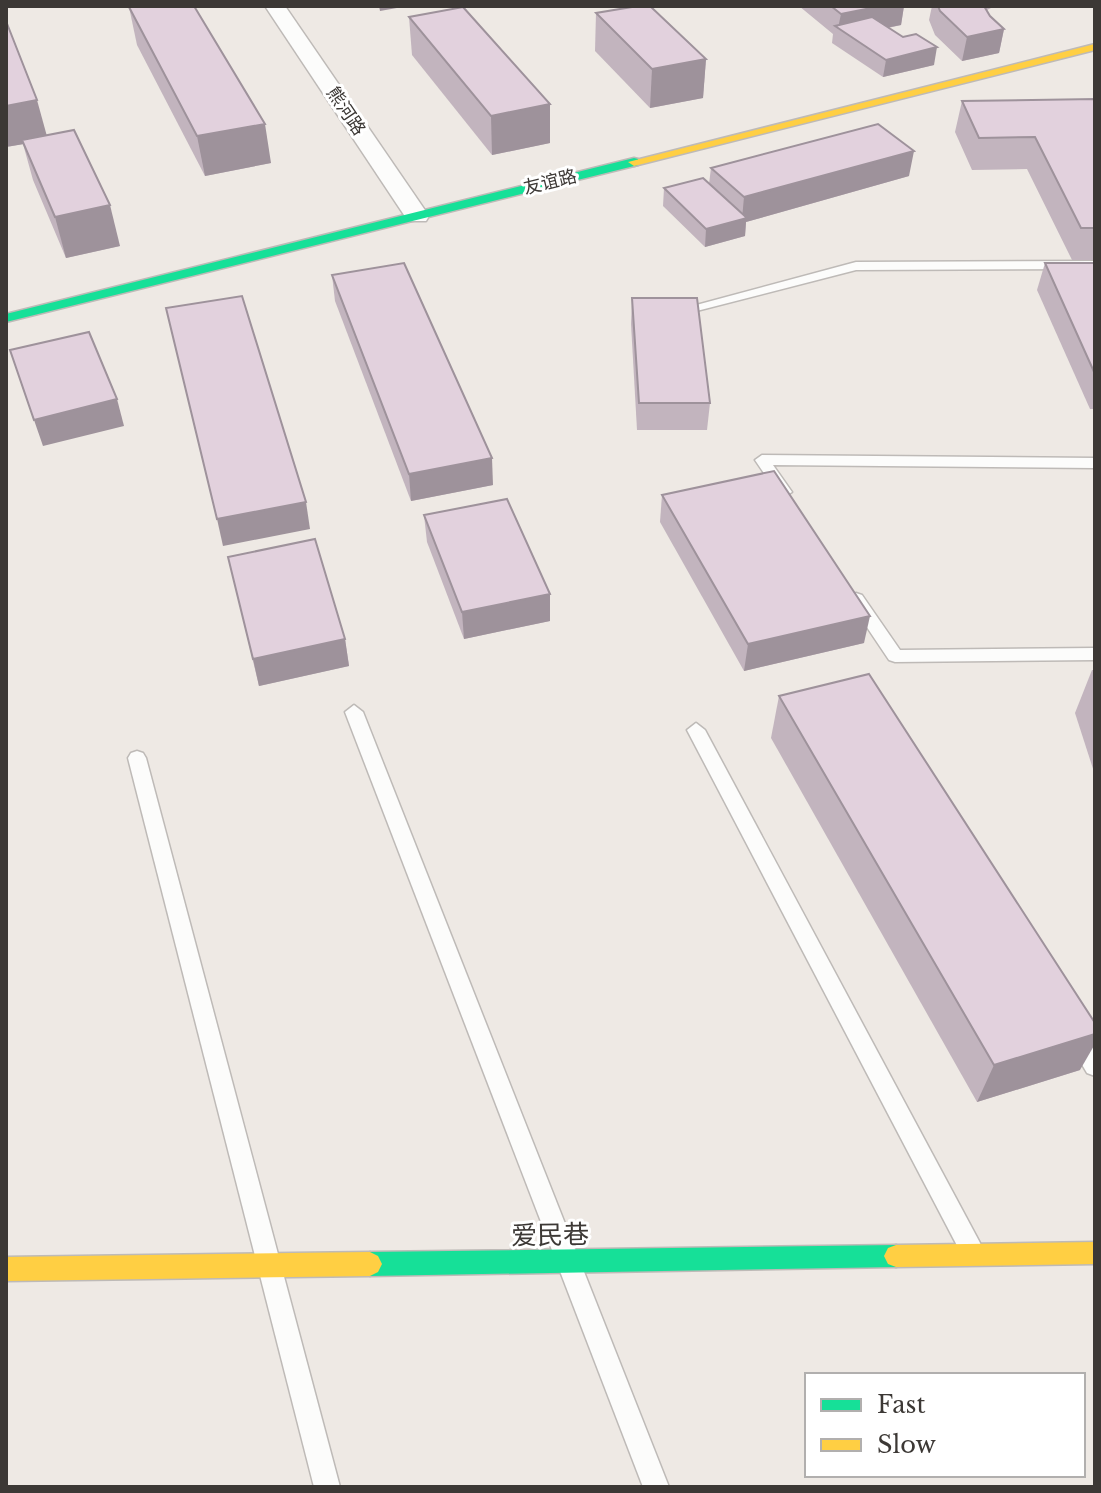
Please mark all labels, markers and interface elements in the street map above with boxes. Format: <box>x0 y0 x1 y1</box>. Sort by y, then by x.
street label: 熊河路 <box>322 82 370 140</box>
street label: 友谊路 <box>521 165 579 199</box>
street label: 爱民巷 <box>511 1218 589 1252</box>
legend <box>805 1373 1085 1477</box>
text: Fast <box>877 1390 925 1419</box>
text: Slow <box>877 1430 936 1459</box>

